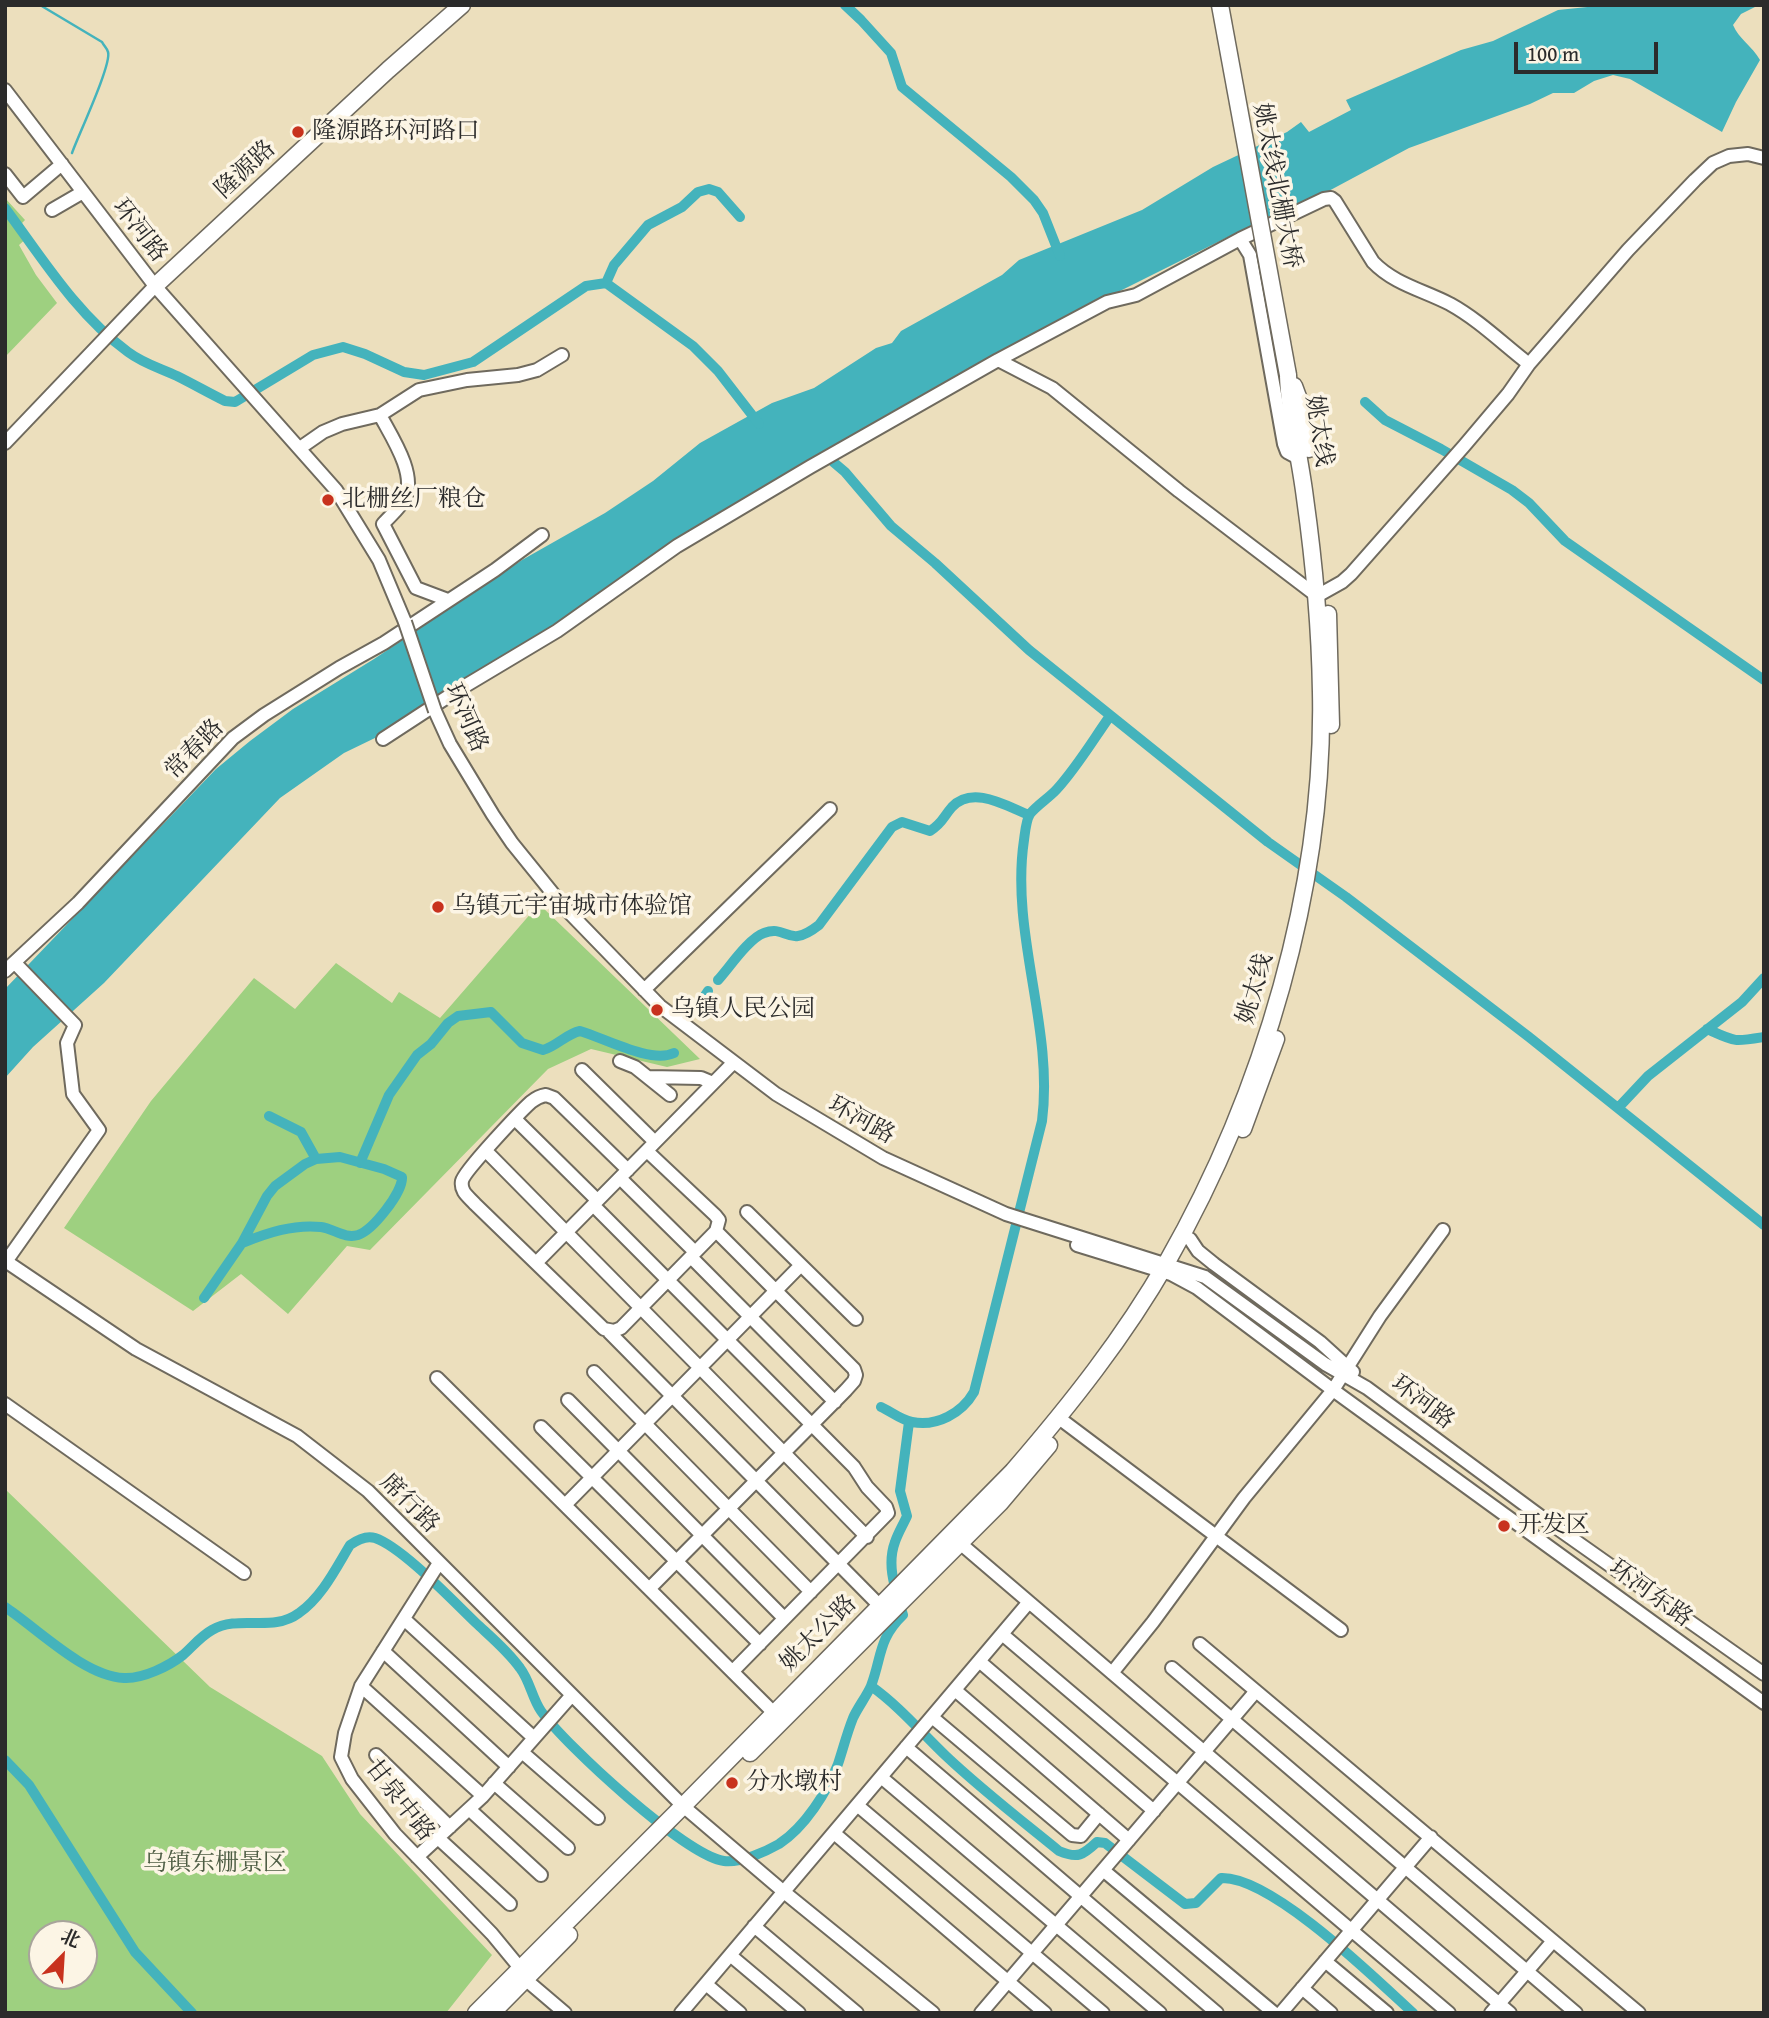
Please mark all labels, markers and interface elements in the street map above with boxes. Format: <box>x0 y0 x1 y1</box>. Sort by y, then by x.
scale bar <box>1517 28 1660 72</box>
text: 100 m <box>1527 38 1579 69</box>
street label: 姚太线北栅大桥 <box>1246 101 1306 271</box>
place label: 隆源路环河路口 <box>312 118 480 146</box>
marker: 隆源路环河路口 <box>290 124 306 140</box>
street label: 隆源路 <box>210 135 282 205</box>
street label: 环河路 <box>105 194 173 268</box>
street label: 姚太线 <box>1298 393 1338 469</box>
place label: 北栅丝厂粮仓 <box>342 486 486 514</box>
marker: 北栅丝厂粮仓 <box>320 492 336 508</box>
street label: 环河路 <box>437 679 493 757</box>
street label: 常春路 <box>160 714 230 786</box>
place label: 乌镇元宇宙城市体验馆 <box>452 893 692 921</box>
marker: 乌镇元宇宙城市体验馆 <box>430 899 446 915</box>
street label: 姚太线 <box>1232 950 1280 1028</box>
place label: 乌镇人民公园 <box>671 996 815 1024</box>
marker: 乌镇人民公园 <box>649 1002 665 1018</box>
street label: 环河路 <box>823 1091 899 1151</box>
street label: 环河路 <box>1385 1370 1459 1436</box>
street label: 席行路 <box>373 1468 445 1540</box>
place label: 开发区 <box>1518 1512 1590 1540</box>
marker: 开发区 <box>1496 1518 1512 1534</box>
street label: 环河东路 <box>1603 1554 1697 1634</box>
street label: 姚太公路 <box>775 1590 863 1678</box>
street label: 甘泉中路 <box>358 1754 440 1848</box>
place label: 分水墩村 <box>746 1769 842 1797</box>
marker: 分水墩村 <box>724 1775 740 1791</box>
park label: 乌镇东栅景区 <box>143 1850 287 1878</box>
north arrow <box>28 1920 98 1990</box>
text: 北 <box>56 1921 85 1954</box>

